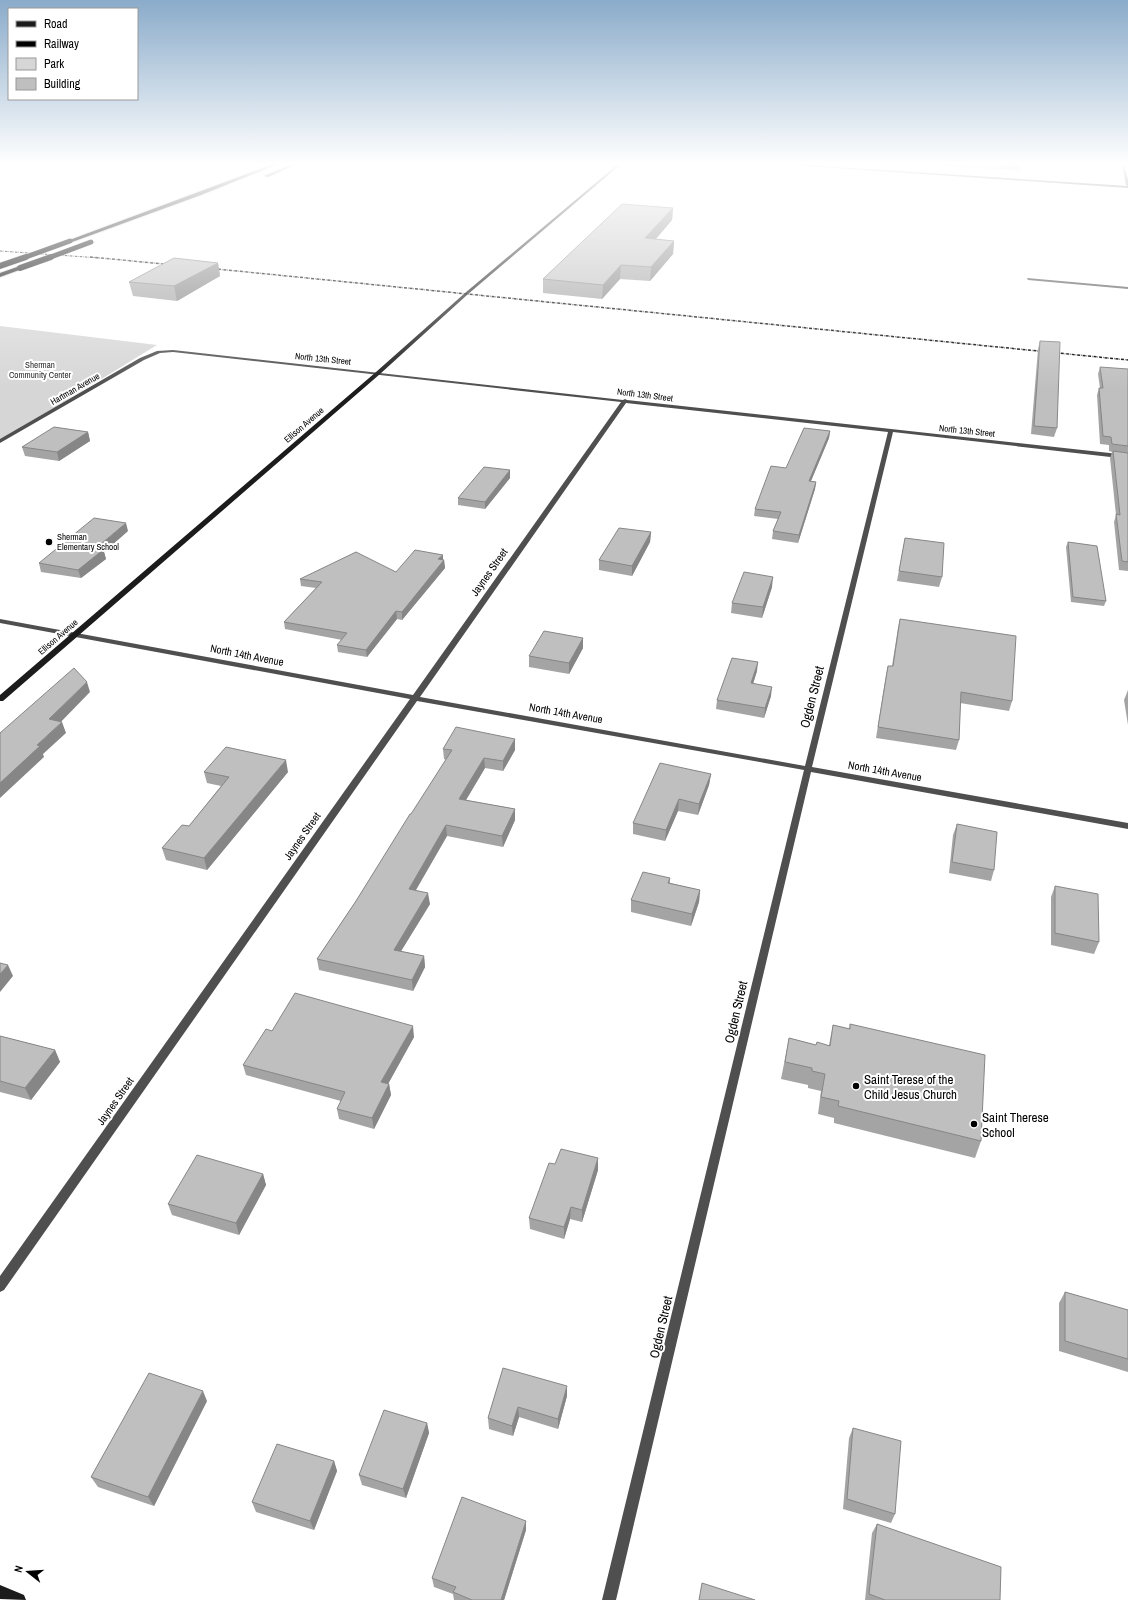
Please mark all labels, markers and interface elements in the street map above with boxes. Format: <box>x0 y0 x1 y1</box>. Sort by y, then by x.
legend <box>8 8 138 100</box>
text: Road <box>44 16 68 32</box>
text: Railway <box>44 36 79 52</box>
text: Park <box>44 56 64 72</box>
text: Building <box>44 76 81 92</box>
street label: North 13th Street <box>294 350 352 368</box>
park label: Sherman Community Center <box>9 359 72 381</box>
street label: Hartman Avenue <box>48 370 102 408</box>
street label: North 13th Street <box>616 386 674 404</box>
street label: Ellison Avenue <box>282 404 326 446</box>
street label: North 13th Street <box>938 422 996 440</box>
place label: Sherman Elementary School <box>57 531 119 553</box>
marker: Sherman Elementary School <box>44 537 54 547</box>
street label: Jaynes Street <box>467 545 511 599</box>
street label: Ellison Avenue <box>36 616 80 658</box>
street label: North 14th Avenue <box>209 641 285 669</box>
street label: Ogden Street <box>796 664 828 730</box>
street label: North 14th Avenue <box>528 700 604 726</box>
street label: North 14th Avenue <box>847 758 923 784</box>
street label: Jaynes Street <box>280 809 324 863</box>
street label: Ogden Street <box>721 979 751 1045</box>
place label: Saint Terese of the Child Jesus Church <box>864 1071 957 1103</box>
street label: Jaynes Street <box>93 1074 137 1128</box>
marker: Saint Terese of the Child Jesus Church <box>851 1081 861 1091</box>
place label: Saint Therese School <box>982 1109 1049 1141</box>
marker: Saint Therese School <box>969 1119 979 1129</box>
street label: Ogden Street <box>646 1294 676 1360</box>
north arrow <box>8 1552 48 1592</box>
text: N <box>11 1564 26 1574</box>

